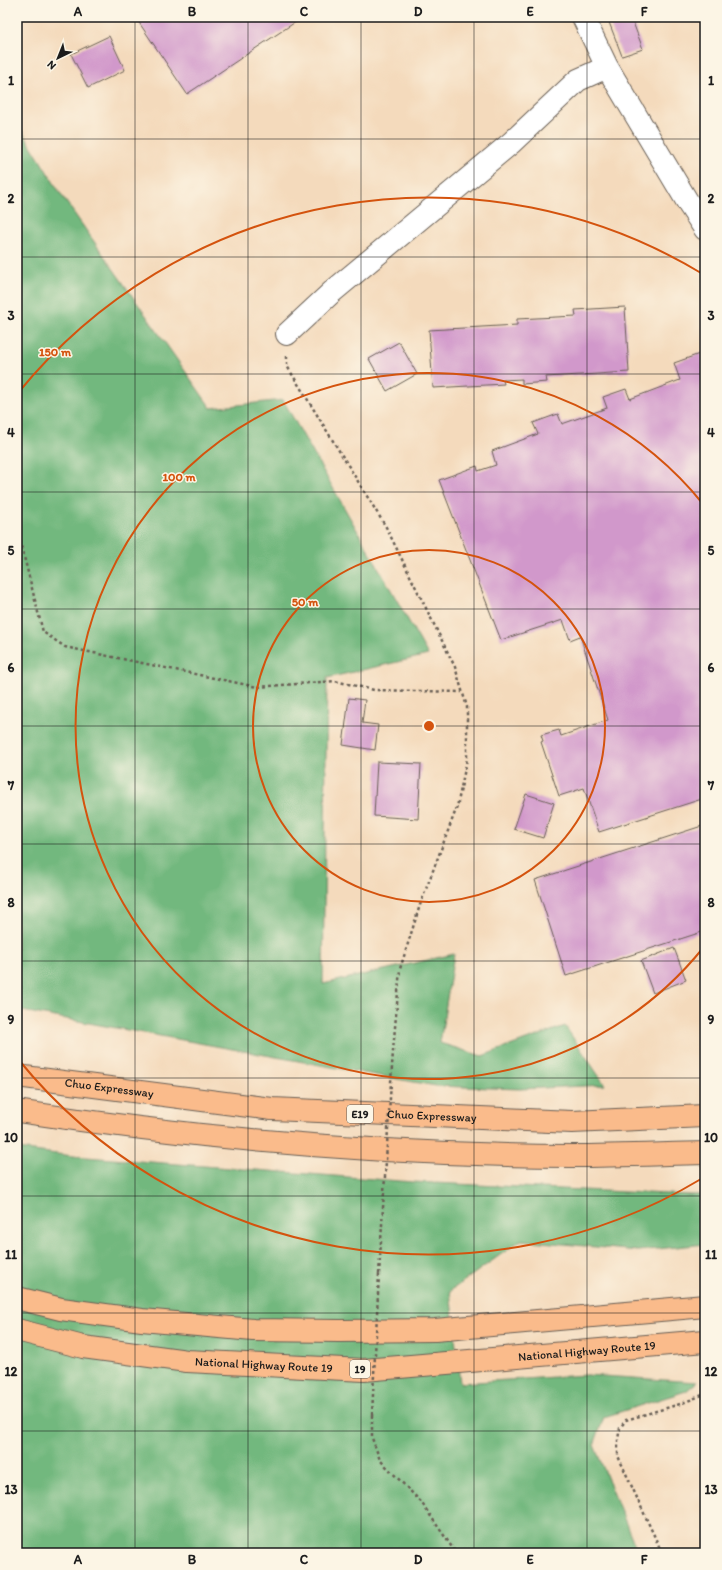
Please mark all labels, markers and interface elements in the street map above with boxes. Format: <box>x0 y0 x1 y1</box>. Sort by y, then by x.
text: A <box>73 4 83 19</box>
text: B <box>188 4 197 19</box>
text: C <box>300 4 309 19</box>
text: D <box>414 4 423 19</box>
text: E <box>526 4 534 19</box>
text: F <box>641 4 648 19</box>
north arrow <box>38 38 78 78</box>
text: N <box>44 58 59 72</box>
text: 1 <box>8 73 14 88</box>
text: 1 <box>708 73 714 88</box>
text: 2 <box>8 191 15 206</box>
text: 2 <box>708 191 715 206</box>
text: 3 <box>7 308 15 323</box>
text: 3 <box>707 308 715 323</box>
text: 150 m <box>39 345 72 359</box>
text: 4 <box>7 425 15 440</box>
text: 4 <box>707 425 715 440</box>
text: 100 m <box>162 470 196 484</box>
text: 5 <box>8 543 15 558</box>
text: 5 <box>708 543 715 558</box>
text: 50 m <box>292 595 319 609</box>
text: 6 <box>8 660 15 675</box>
text: 6 <box>708 660 715 675</box>
centre of rings <box>422 719 436 733</box>
text: 7 <box>7 778 15 793</box>
text: 7 <box>707 778 715 793</box>
text: 8 <box>7 895 15 910</box>
text: 8 <box>707 895 715 910</box>
text: 9 <box>8 1012 15 1027</box>
text: 9 <box>708 1012 715 1027</box>
street label: Chuo Expressway <box>64 1075 155 1101</box>
road number: E19 <box>347 1105 373 1123</box>
street label: Chuo Expressway <box>387 1107 477 1125</box>
text: 10 <box>4 1130 18 1145</box>
text: 10 <box>704 1130 718 1145</box>
text: 11 <box>5 1247 17 1262</box>
text: 11 <box>705 1247 717 1262</box>
street label: National Highway Route 19 <box>518 1338 656 1364</box>
street label: National Highway Route 19 <box>195 1354 333 1375</box>
road number: 19 <box>350 1360 370 1378</box>
text: 12 <box>5 1364 18 1379</box>
text: 12 <box>705 1364 718 1379</box>
text: 13 <box>4 1482 18 1497</box>
text: 13 <box>704 1482 718 1497</box>
text: A <box>73 1552 83 1567</box>
text: B <box>188 1552 197 1567</box>
text: C <box>300 1552 309 1567</box>
text: D <box>414 1552 423 1567</box>
text: E <box>526 1552 534 1567</box>
text: F <box>641 1552 648 1567</box>

